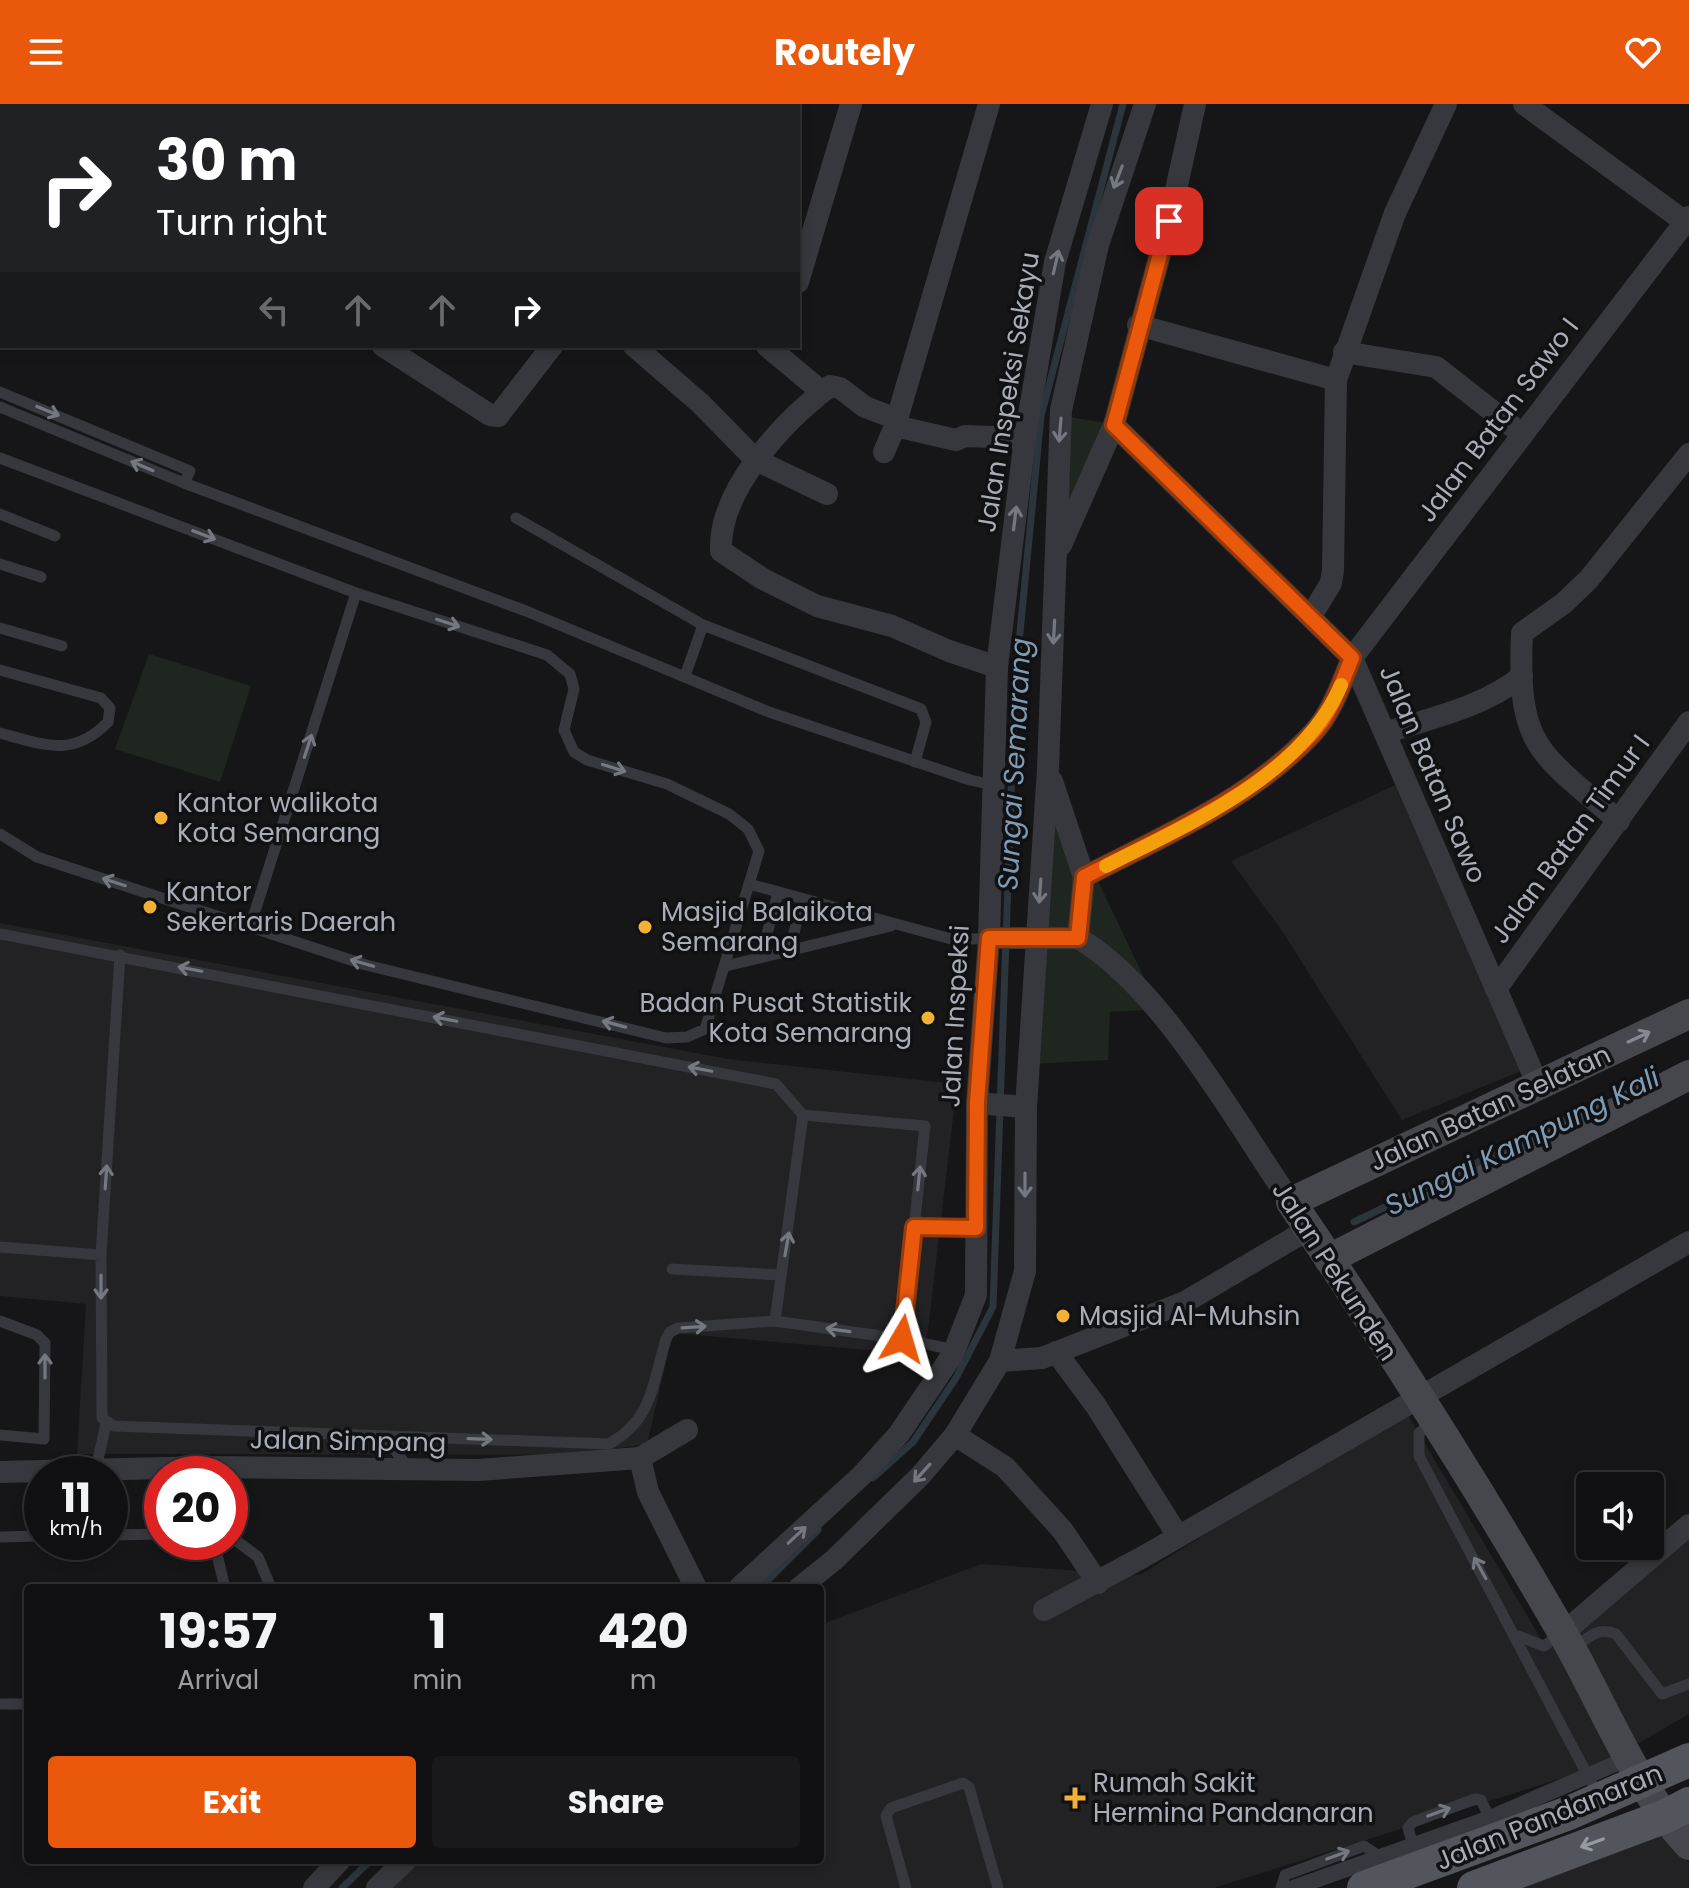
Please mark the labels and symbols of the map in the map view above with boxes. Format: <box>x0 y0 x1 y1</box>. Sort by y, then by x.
one-way arrow <box>1110 164 1124 189</box>
pin <box>1135 187 1203 255</box>
street label: Jalan Inspeksi Sekayu <box>968 249 1048 535</box>
one-way arrow <box>1049 249 1064 275</box>
street label: Jalan Batan Sawo I <box>1409 310 1587 530</box>
one-way arrow <box>35 405 60 419</box>
one-way arrow <box>1052 416 1067 443</box>
one-way arrow <box>130 457 155 472</box>
one-way arrow <box>1008 506 1023 531</box>
one-way arrow <box>191 529 215 543</box>
one-way arrow <box>435 617 460 631</box>
one-way arrow <box>1047 618 1062 645</box>
water label: Sungai Semarang <box>988 637 1041 891</box>
street label: Jalan Batan Sawo <box>1371 659 1495 889</box>
street label: Jalan Batan Timur I <box>1482 727 1658 951</box>
one-way arrow <box>302 734 316 759</box>
one-way arrow <box>601 762 626 776</box>
place label: Kantor walikota Kota Semarang <box>177 785 380 851</box>
marker: Kantor walikota Kota Semarang <box>152 809 170 827</box>
one-way arrow <box>102 874 127 889</box>
place label: Kantor Sekertaris Daerah <box>166 874 396 940</box>
one-way arrow <box>1032 877 1047 904</box>
place label: Masjid Balaikota Semarang <box>661 894 873 960</box>
marker: Kantor Sekertaris Daerah <box>141 898 159 916</box>
marker: Masjid Balaikota Semarang <box>636 918 654 936</box>
street label: Jalan Inspeksi <box>932 924 978 1108</box>
one-way arrow <box>349 954 375 969</box>
one-way arrow <box>177 960 203 975</box>
place label: Badan Pusat Statistik Kota Semarang <box>640 985 913 1051</box>
marker: Badan Pusat Statistik Kota Semarang <box>919 1009 937 1027</box>
one-way arrow <box>432 1010 458 1025</box>
one-way arrow <box>602 1016 627 1031</box>
one-way arrow <box>1627 1029 1651 1044</box>
street label: Jalan Batan Selatan <box>1364 1036 1616 1180</box>
water label: Sungai Kampung Kali <box>1378 1057 1667 1225</box>
one-way arrow <box>688 1061 713 1076</box>
one-way arrow <box>99 1164 114 1191</box>
one-way arrow <box>912 1165 927 1192</box>
one-way arrow <box>1017 1171 1033 1198</box>
street label: Jalan Pekunden <box>1264 1174 1406 1368</box>
one-way arrow <box>780 1232 795 1257</box>
one-way arrow <box>94 1273 109 1300</box>
position arrow <box>860 1297 944 1381</box>
place label: Masjid Al-Muhsin <box>1079 1298 1300 1334</box>
marker: Masjid Al-Muhsin <box>1054 1307 1072 1325</box>
one-way arrow <box>680 1319 707 1334</box>
one-way arrow <box>826 1322 851 1337</box>
one-way arrow <box>37 1353 53 1380</box>
street label: Jalan Simpang <box>249 1421 447 1461</box>
one-way arrow <box>466 1432 493 1447</box>
speed limit sign: 20 <box>144 1456 248 1560</box>
one-way arrow <box>914 1462 932 1482</box>
one-way arrow <box>786 1527 806 1545</box>
one-way arrow <box>1472 1556 1487 1580</box>
street label: Jalan Pandanaran <box>1430 1755 1668 1879</box>
place label: Rumah Sakit Hermina Pandanaran <box>1093 1765 1374 1831</box>
marker: Rumah Sakit Hermina Pandanaran <box>1064 1787 1086 1809</box>
one-way arrow <box>1427 1804 1451 1818</box>
one-way arrow <box>1580 1837 1605 1852</box>
one-way arrow <box>1325 1847 1350 1862</box>

